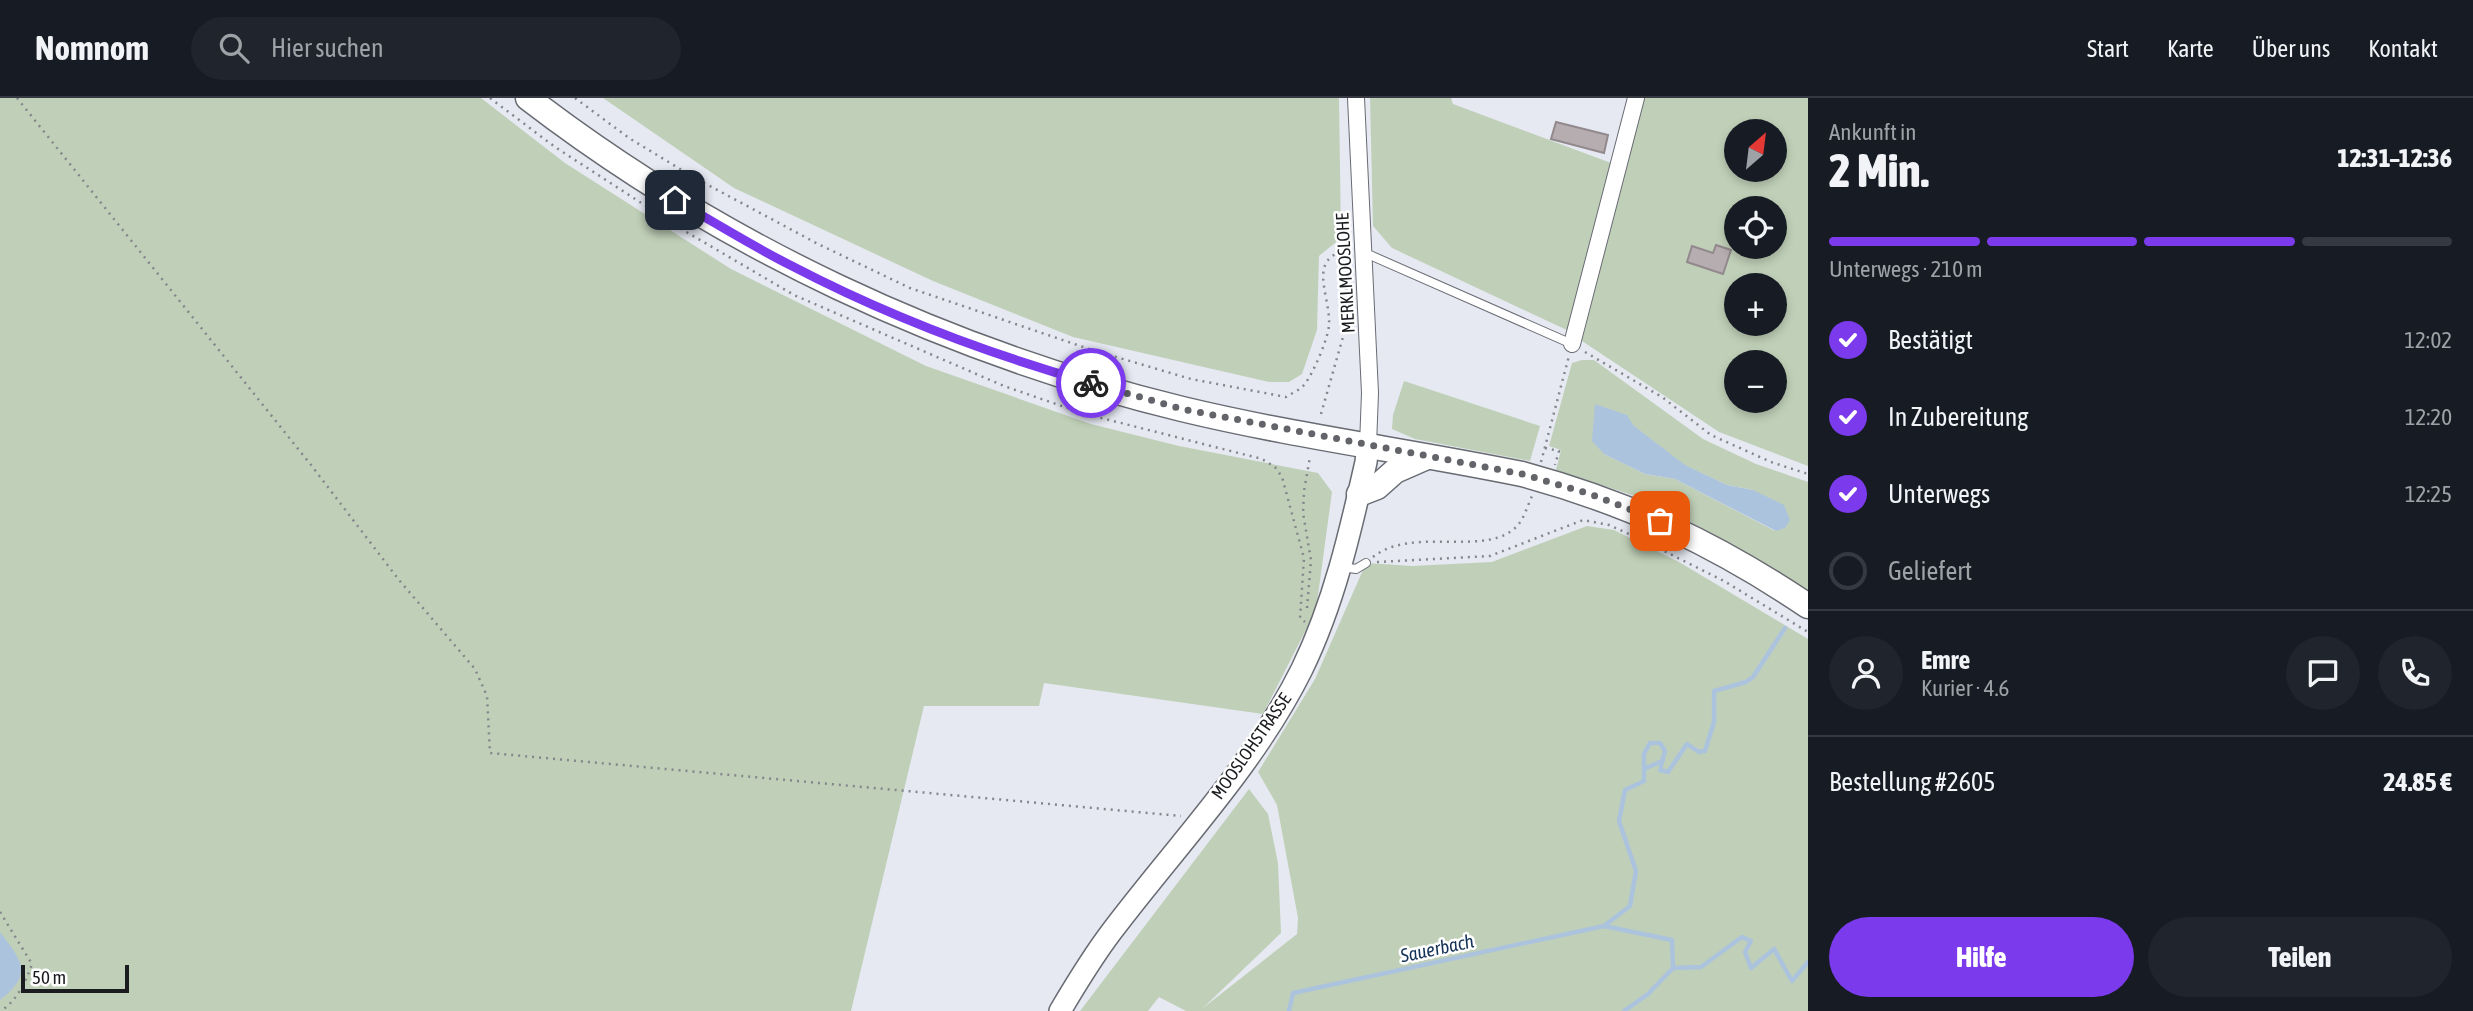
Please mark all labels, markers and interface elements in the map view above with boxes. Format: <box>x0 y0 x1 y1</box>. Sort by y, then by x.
search box <box>191 17 681 80</box>
text: Nomnom <box>35 29 149 67</box>
icon: search <box>215 29 253 67</box>
text: Hier suchen <box>271 33 384 63</box>
text: Start <box>2087 35 2129 62</box>
text: Karte <box>2167 35 2214 62</box>
text: Über uns <box>2252 35 2330 62</box>
text: Kontakt <box>2368 35 2438 62</box>
north arrow <box>1724 119 1787 182</box>
map controls <box>1724 119 1787 413</box>
text: Ankunft in <box>1829 119 1916 145</box>
text: 12:31–12:36 <box>2337 143 2452 173</box>
text: 2 Min. <box>1829 144 1929 197</box>
pin <box>645 170 705 230</box>
icon: home <box>656 181 694 219</box>
button: locate <box>1724 196 1787 259</box>
street label: MERKLMOOSLOHE <box>1331 212 1359 334</box>
text: Unterwegs · 210 m <box>1829 256 1983 282</box>
button: + <box>1724 273 1787 336</box>
icon: check <box>1829 321 1867 359</box>
text: Bestätigt <box>1888 325 1973 355</box>
text: 12:02 <box>2404 327 2452 353</box>
courier <box>1056 348 1126 418</box>
button: − <box>1724 350 1787 413</box>
icon: bike <box>1072 364 1110 402</box>
icon: check <box>1829 398 1867 436</box>
text: In Zubereitung <box>1888 402 2028 432</box>
text: 12:20 <box>2405 404 2452 430</box>
icon: check <box>1829 475 1867 513</box>
text: Unterwegs <box>1888 479 1990 509</box>
text: 12:25 <box>2405 481 2452 507</box>
pin <box>1630 491 1690 551</box>
icon: bag <box>1641 502 1679 540</box>
text: Geliefert <box>1888 556 1972 586</box>
button: person <box>1829 636 1903 710</box>
button: chat <box>2286 636 2360 710</box>
button: phone <box>2378 636 2452 710</box>
text: Emre <box>1921 645 1970 675</box>
text: Kurier · 4.6 <box>1921 675 2009 701</box>
street label: MOOSLOHSTRASSE <box>1207 689 1295 803</box>
text: Bestellung #2605 <box>1829 767 1995 797</box>
text: 24.85 € <box>2383 767 2452 797</box>
button: Hilfe <box>1829 917 2134 997</box>
button: Teilen <box>2148 917 2452 997</box>
water label: Sauerbach <box>1397 930 1476 967</box>
scale bar <box>21 962 130 994</box>
text: 50 m <box>32 966 66 988</box>

